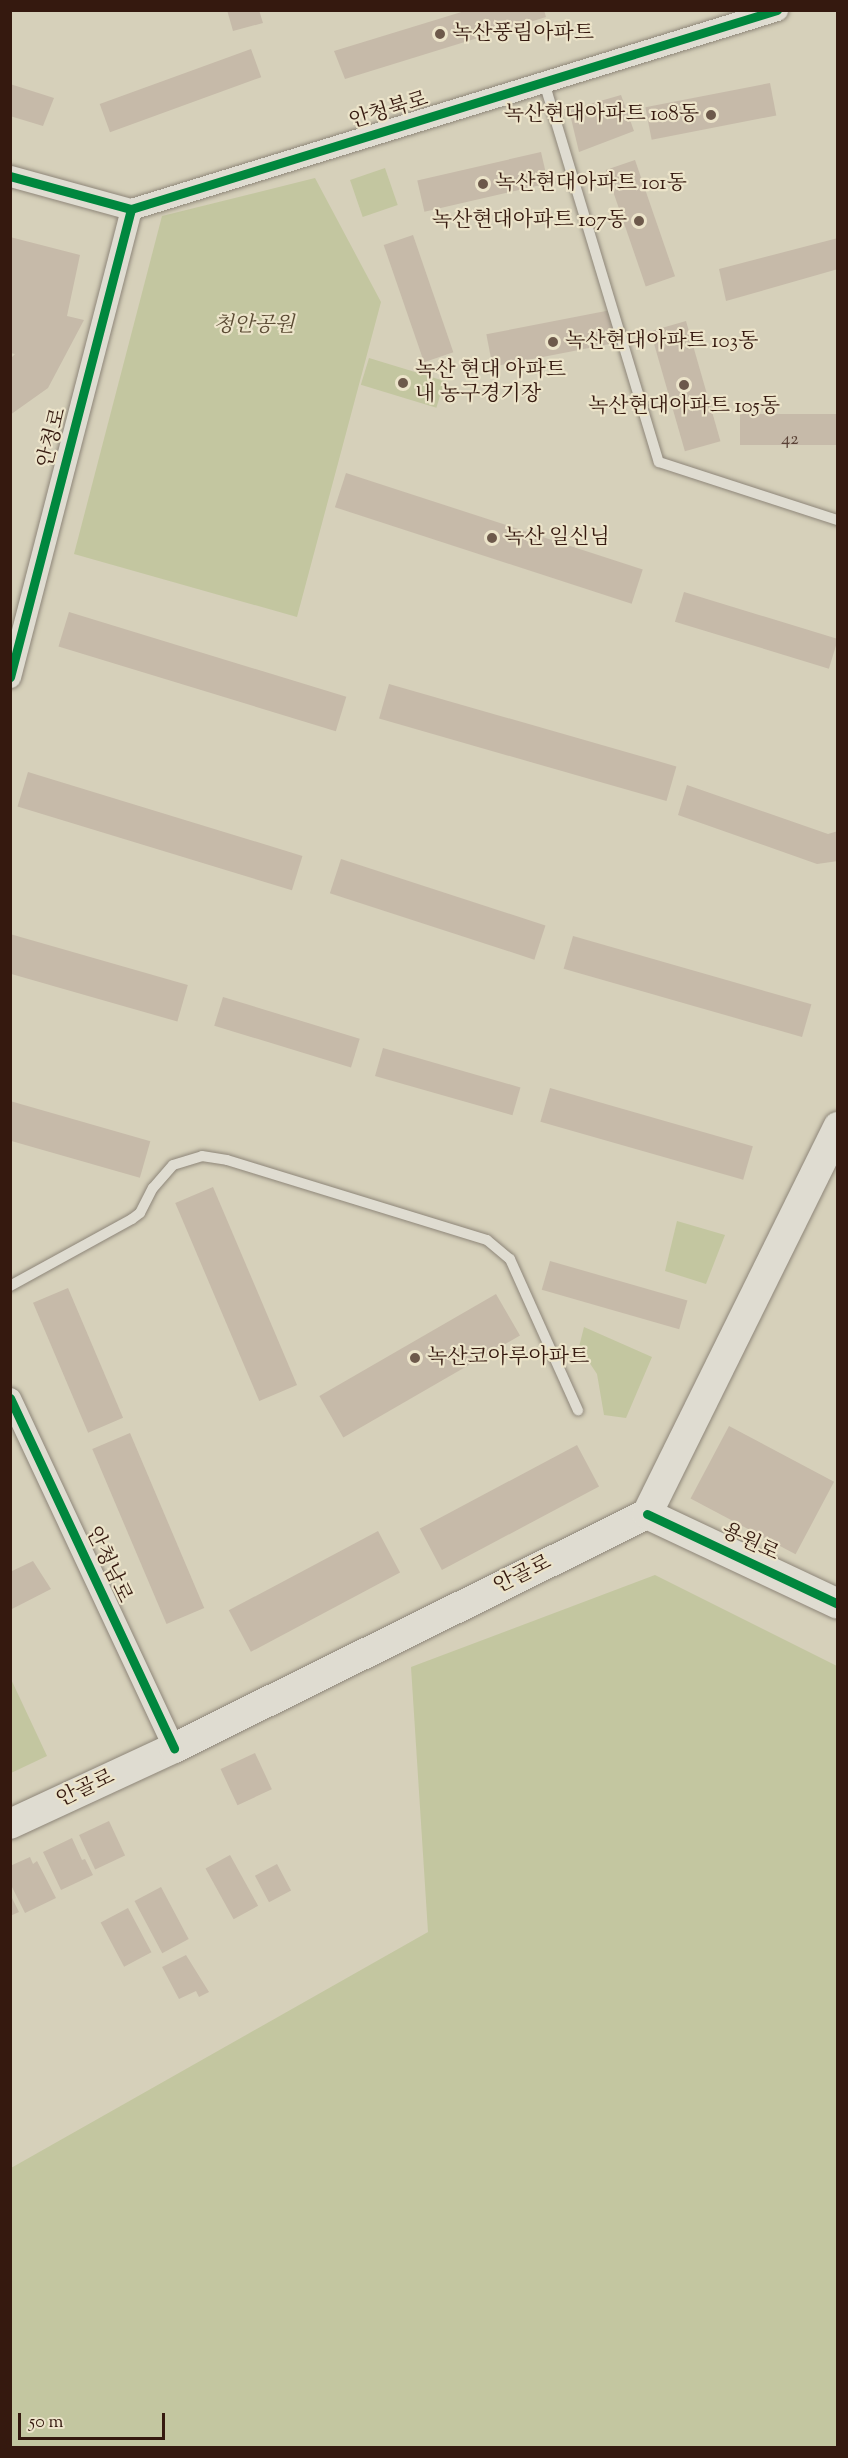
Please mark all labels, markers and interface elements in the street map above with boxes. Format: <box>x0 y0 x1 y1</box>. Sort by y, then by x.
place label: 녹산풍림아파트 <box>452 21 594 47</box>
marker: 녹산풍림아파트 <box>433 27 447 41</box>
street label: 안청북로 <box>347 87 431 135</box>
place label: 녹산현대아파트 108동 <box>504 102 699 128</box>
marker: 녹산현대아파트 108동 <box>704 108 718 122</box>
place label: 녹산현대아파트 101동 <box>495 171 687 197</box>
marker: 녹산현대아파트 101동 <box>476 177 490 191</box>
place label: 녹산현대아파트 107동 <box>432 208 627 234</box>
marker: 녹산현대아파트 107동 <box>632 214 646 228</box>
park label: 청안공원 <box>213 313 295 339</box>
place label: 녹산현대아파트 103동 <box>565 329 758 355</box>
marker: 녹산현대아파트 103동 <box>546 335 560 349</box>
place label: 녹산 현대 아파트 내 농구경기장 <box>415 358 566 408</box>
marker: 녹산 현대 아파트 내 농구경기장 <box>396 376 410 390</box>
marker: 녹산현대아파트 105동 <box>677 378 691 392</box>
place label: 녹산현대아파트 105동 <box>588 394 780 420</box>
street label: 안청로 <box>33 405 73 471</box>
house number: 42 <box>781 429 799 451</box>
place label: 녹산 일신님 <box>504 525 610 551</box>
marker: 녹산 일신님 <box>485 531 499 545</box>
place label: 녹산코아루아파트 <box>427 1345 589 1371</box>
marker: 녹산코아루아파트 <box>408 1351 422 1365</box>
street label: 용원로 <box>717 1519 783 1567</box>
street label: 안청남로 <box>79 1523 137 1607</box>
street label: 안골로 <box>490 1550 556 1600</box>
street label: 안골로 <box>53 1765 119 1813</box>
scale bar <box>21 2401 168 2439</box>
text: 50 m <box>29 2410 63 2436</box>

